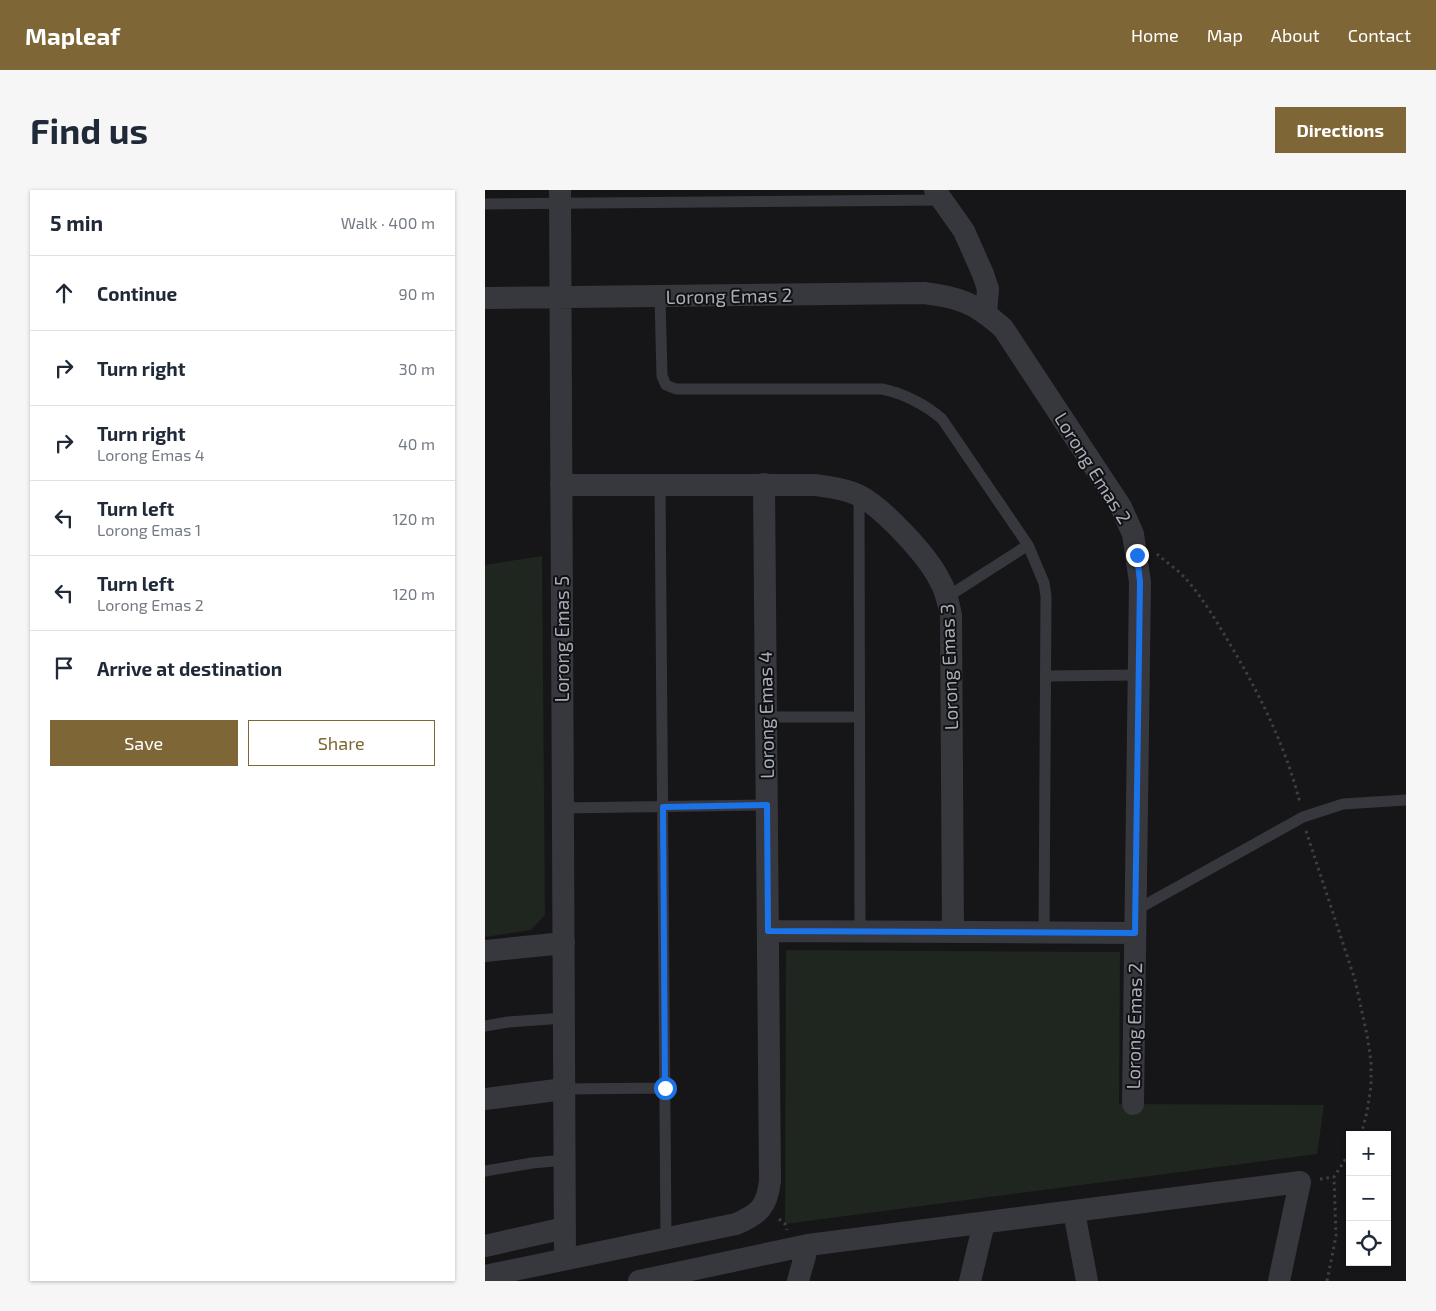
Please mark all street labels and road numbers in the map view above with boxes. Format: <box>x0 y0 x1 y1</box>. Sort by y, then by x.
street label: Lorong Emas 2 <box>665 283 793 308</box>
street label: Lorong Emas 2 <box>1050 408 1137 528</box>
street label: Lorong Emas 5 <box>550 576 573 702</box>
street label: Lorong Emas 3 <box>935 603 962 731</box>
street label: Lorong Emas 4 <box>753 651 778 779</box>
street label: Lorong Emas 2 <box>1121 962 1146 1090</box>

